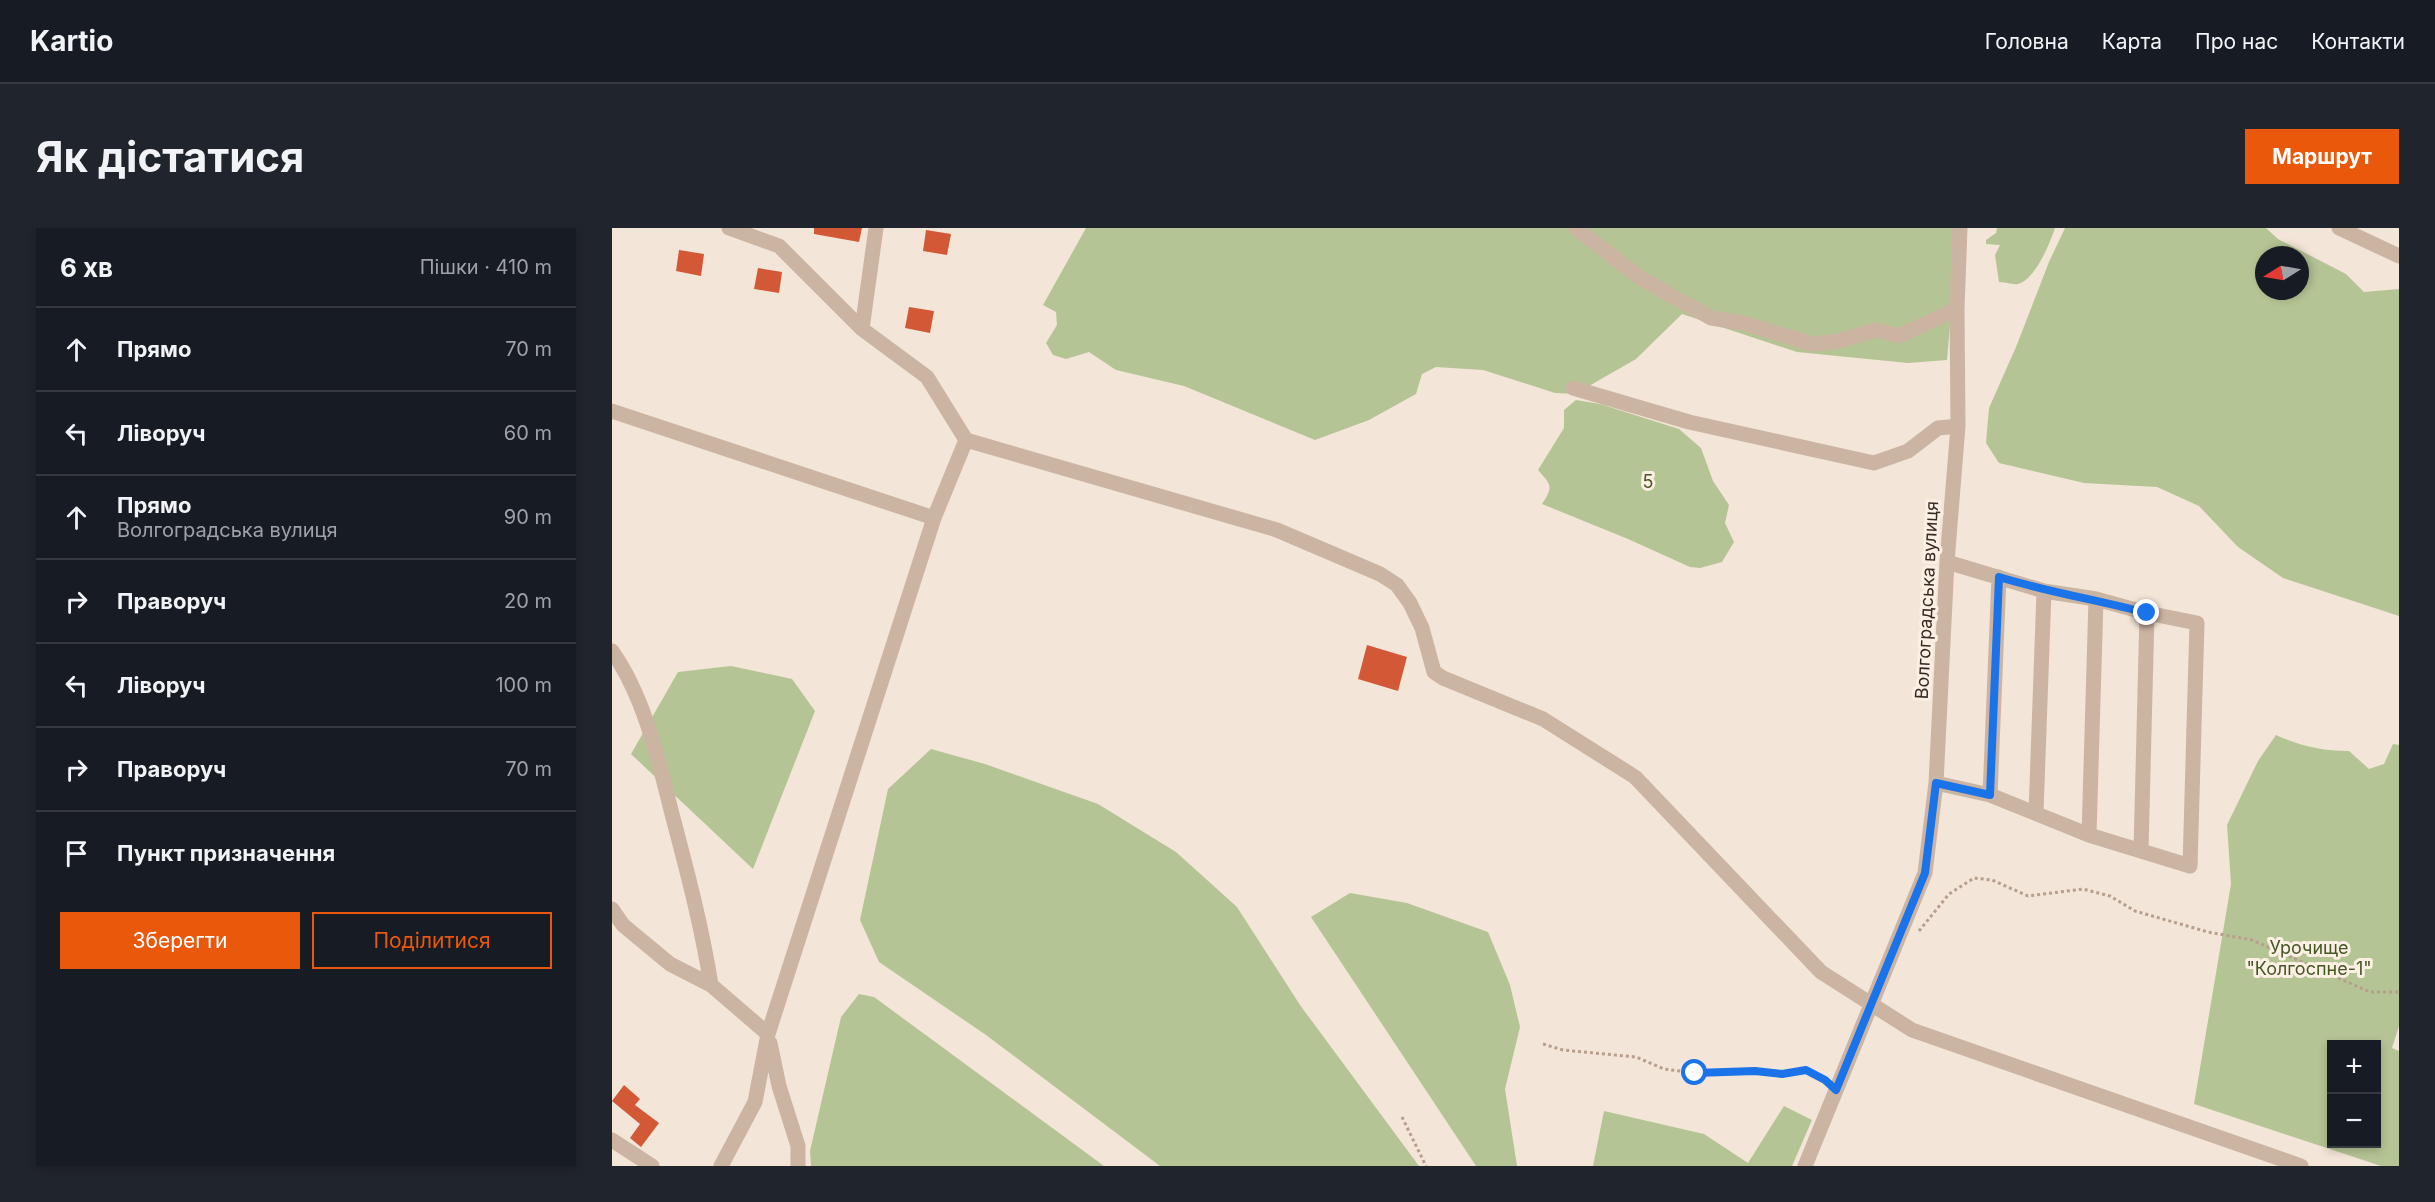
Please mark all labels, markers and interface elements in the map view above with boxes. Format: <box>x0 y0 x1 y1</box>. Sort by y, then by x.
text: Kartio <box>30 24 113 58</box>
text: Головна <box>1985 29 2069 54</box>
text: Карта <box>2102 29 2162 54</box>
text: Про нас <box>2195 29 2278 54</box>
text: Контакти <box>2311 29 2405 54</box>
button: Маршрут <box>2245 129 2399 184</box>
text: Як дістатися <box>36 131 304 182</box>
north arrow <box>2255 246 2309 300</box>
text: 6 хв <box>60 252 113 283</box>
text: Пішки · 410 m <box>420 255 552 279</box>
icon: ahead <box>60 333 93 366</box>
text: Прямо <box>117 336 191 362</box>
text: 70 m <box>505 337 552 361</box>
icon: left <box>60 417 93 450</box>
text: Ліворуч <box>117 420 205 446</box>
text: 60 m <box>504 421 552 445</box>
park label: 5 <box>1643 471 1653 492</box>
text: Прямо <box>117 492 191 518</box>
street label: Волгоградська вулиця <box>1911 500 1942 700</box>
icon: ahead <box>60 501 93 534</box>
text: 90 m <box>504 505 552 529</box>
text: Волгоградська вулиця <box>117 518 338 542</box>
icon: right <box>60 585 93 618</box>
text: Праворуч <box>117 588 226 614</box>
text: 20 m <box>504 589 552 613</box>
route end <box>2133 599 2159 625</box>
icon: left <box>60 669 93 702</box>
text: Ліворуч <box>117 672 205 698</box>
text: 100 m <box>495 673 552 697</box>
icon: right <box>60 753 93 786</box>
text: Праворуч <box>117 756 226 782</box>
text: 70 m <box>505 757 552 781</box>
icon: arrive <box>60 837 93 870</box>
text: Пункт призначення <box>117 840 335 866</box>
button: Зберегти <box>60 912 300 969</box>
button: Поділитися <box>312 912 552 969</box>
park label: Урочище "Колгоспне-1" <box>2246 937 2372 979</box>
map controls <box>2327 1040 2381 1148</box>
button: + <box>2327 1040 2381 1094</box>
route start <box>1681 1059 1707 1085</box>
button: − <box>2327 1094 2381 1148</box>

